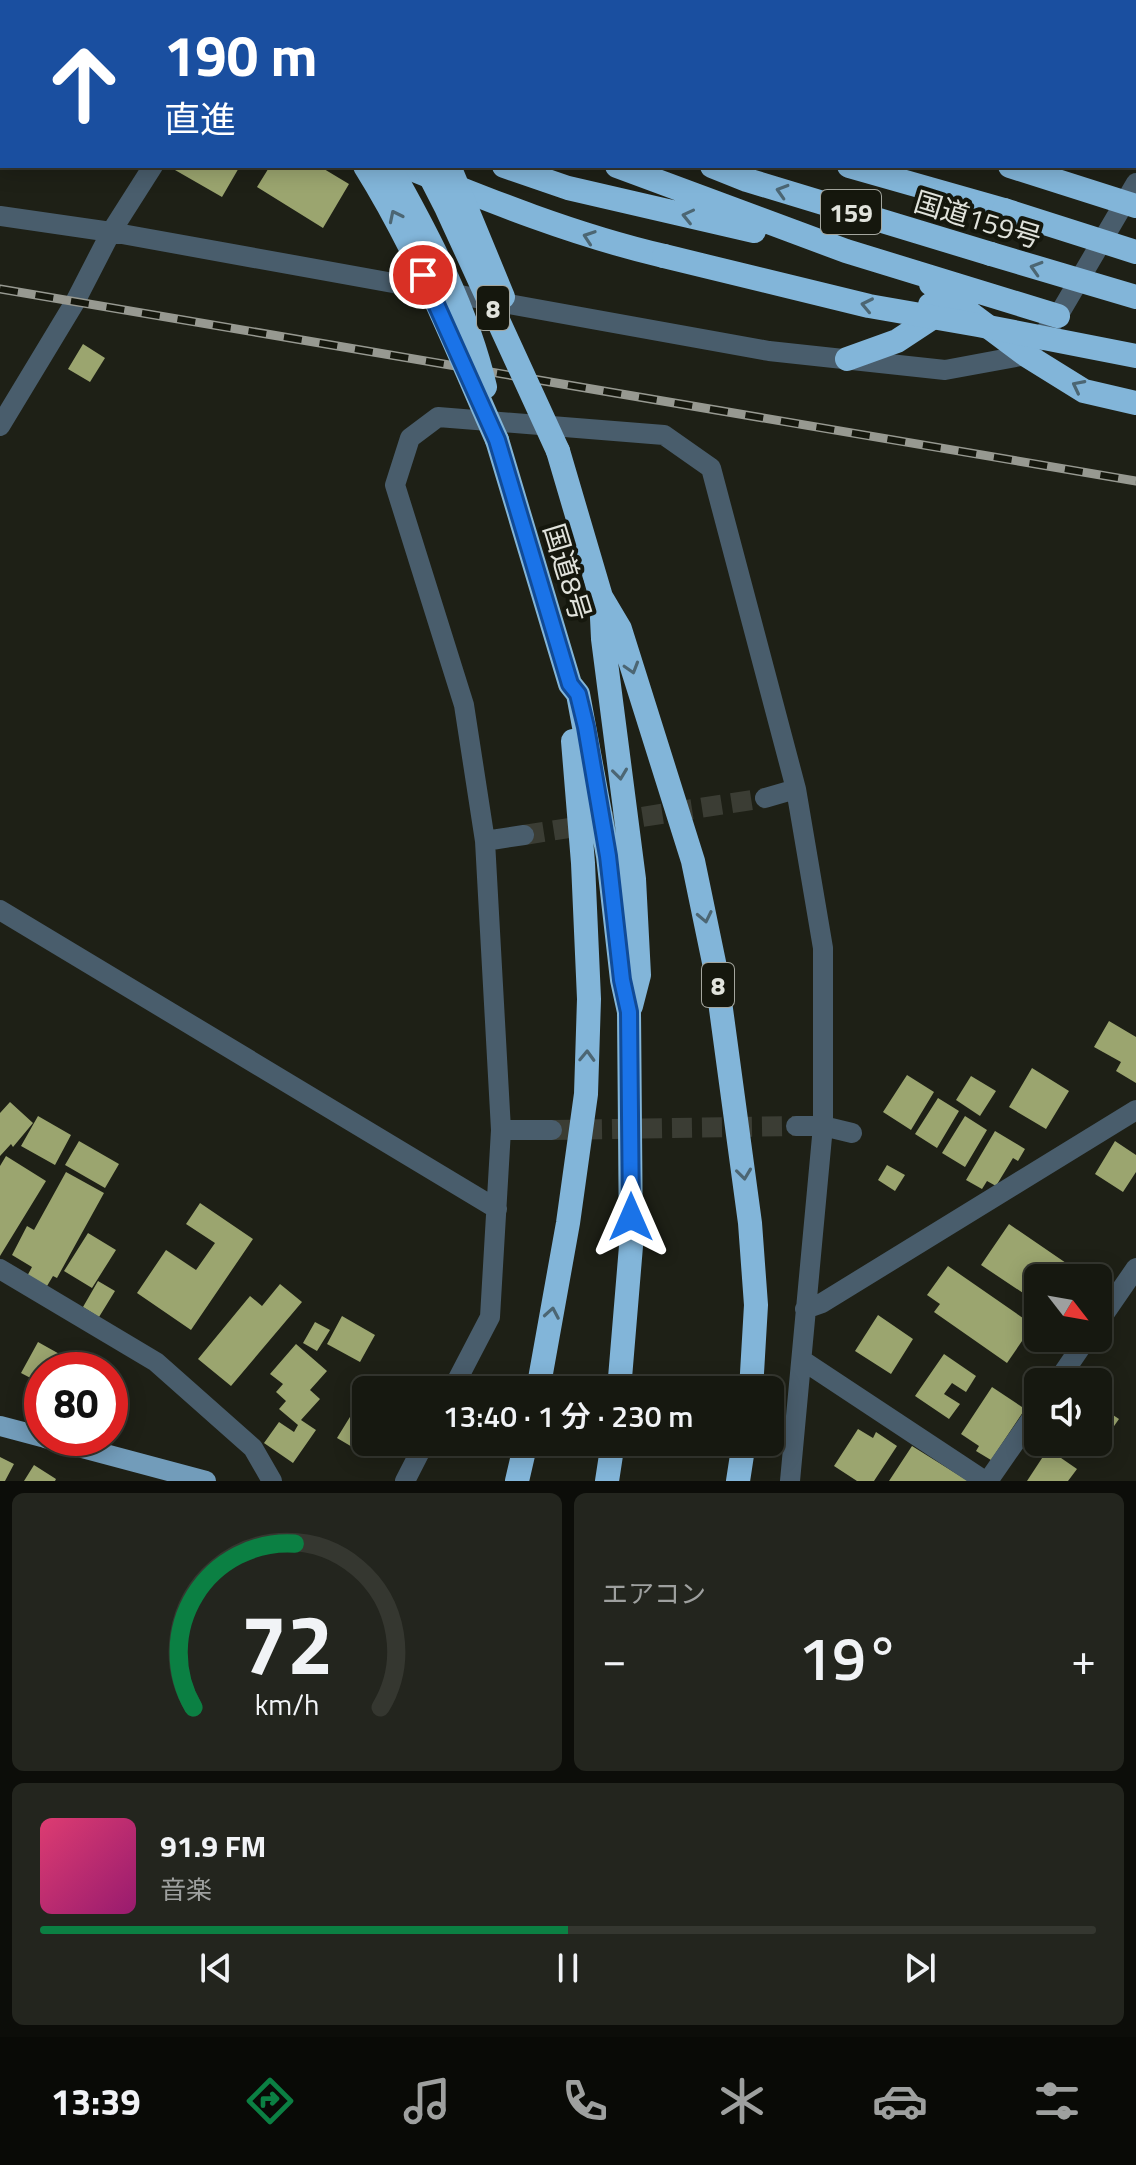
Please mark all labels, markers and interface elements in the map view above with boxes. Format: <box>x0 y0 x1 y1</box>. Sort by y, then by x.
text: 190 m <box>164 13 317 98</box>
icon: ahead <box>32 32 136 136</box>
text: 直進 <box>164 91 236 146</box>
street label: 国道159号 <box>909 179 1047 259</box>
one-way arrow <box>776 184 789 200</box>
road number: 159 <box>821 190 881 234</box>
one-way arrow <box>682 208 695 225</box>
one-way arrow <box>389 209 405 224</box>
one-way arrow <box>582 230 596 246</box>
pin <box>389 241 457 309</box>
icon: arrive <box>401 253 445 297</box>
one-way arrow <box>1030 261 1044 277</box>
road number: 8 <box>477 286 509 330</box>
one-way arrow <box>861 297 874 314</box>
one-way arrow <box>1072 380 1087 396</box>
street label: 国道8号 <box>533 518 603 626</box>
one-way arrow <box>623 660 639 674</box>
one-way arrow <box>611 767 628 781</box>
one-way arrow <box>695 910 712 924</box>
road number: 8 <box>702 963 734 1007</box>
one-way arrow <box>579 1049 596 1062</box>
one-way arrow <box>735 1167 752 1181</box>
position arrow <box>589 1175 673 1259</box>
north arrow <box>1024 1264 1112 1352</box>
map controls <box>1024 1264 1112 1456</box>
one-way arrow <box>542 1306 559 1320</box>
speed limit sign: 80 <box>24 1352 128 1456</box>
button: sound <box>1024 1368 1112 1456</box>
text: 13:40 · 1 分 · 230 m <box>443 1393 693 1439</box>
text: エアコン <box>602 1574 706 1613</box>
text: 72 <box>240 1580 334 1706</box>
text: 19° <box>799 1612 899 1703</box>
text: − <box>602 1625 627 1692</box>
text: + <box>1071 1625 1096 1692</box>
text: km/h <box>255 1683 319 1726</box>
text: 91.9 FM <box>160 1823 266 1869</box>
text: 音楽 <box>160 1870 212 1909</box>
icon: previous <box>194 1946 238 1990</box>
icon: pause <box>546 1946 590 1990</box>
icon: next <box>898 1946 942 1990</box>
icon: directions <box>242 2073 298 2129</box>
icon: music <box>399 2073 455 2129</box>
icon: phone <box>557 2073 613 2129</box>
icon: climate <box>714 2073 770 2129</box>
icon: car <box>872 2073 928 2129</box>
icon: filters <box>1029 2073 1085 2129</box>
text: 13:39 <box>51 2074 141 2129</box>

